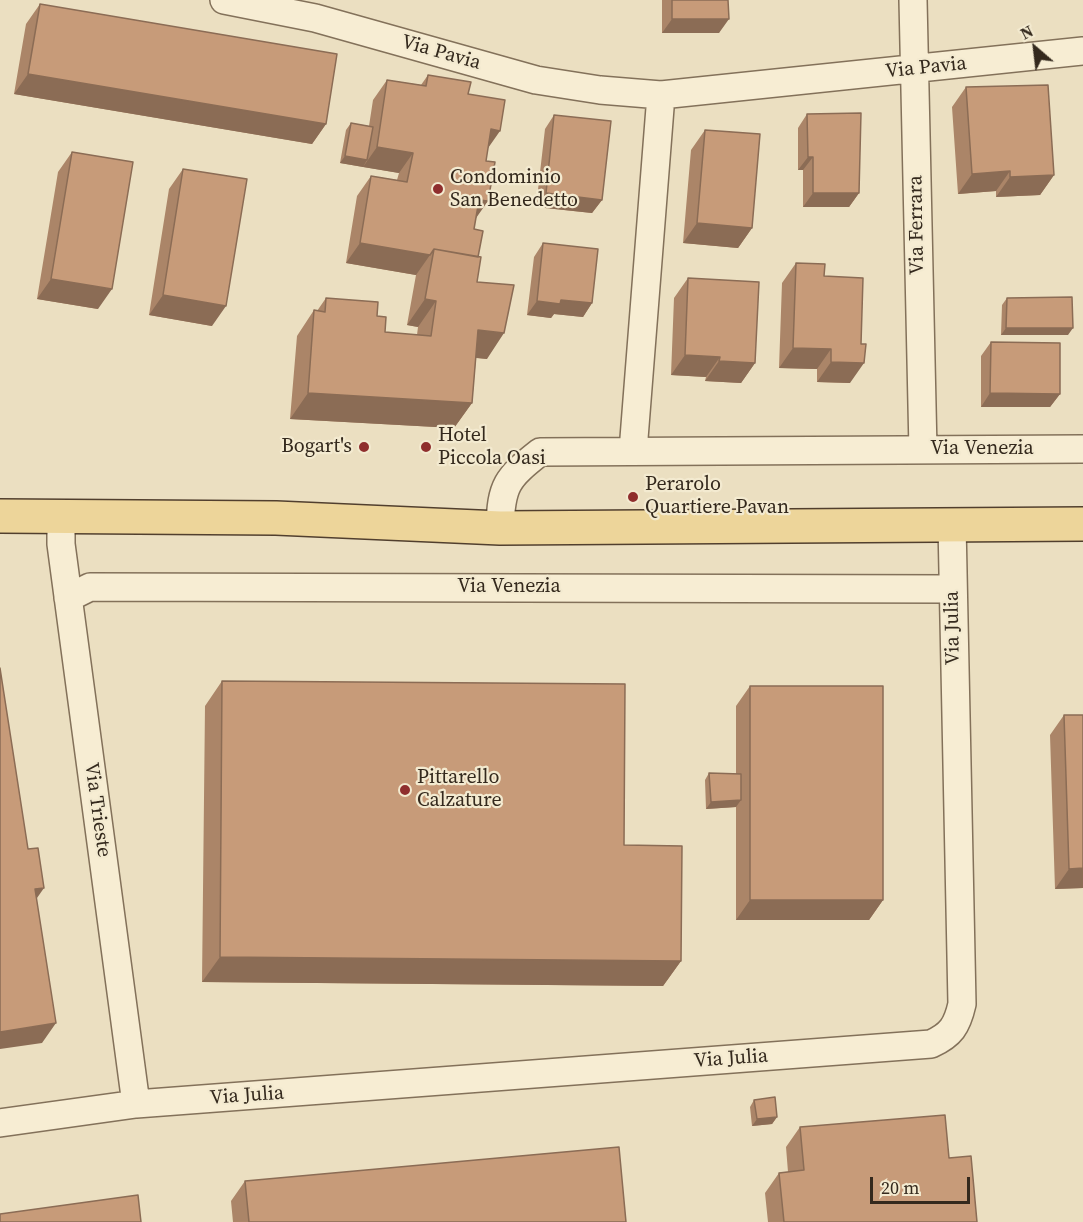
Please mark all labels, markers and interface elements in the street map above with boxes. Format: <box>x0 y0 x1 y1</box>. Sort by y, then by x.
north arrow <box>1005 18 1065 78</box>
text: N <box>1016 20 1037 45</box>
street label: Via Pavia <box>399 30 483 76</box>
street label: Via Pavia <box>884 52 968 84</box>
place label: Condominio San Benedetto <box>450 166 578 213</box>
street label: Via Ferrara <box>904 175 930 275</box>
marker: Condominio San Benedetto <box>431 182 445 196</box>
place label: Hotel Piccola Oasi <box>438 424 546 471</box>
place label: Bogart's <box>281 435 352 459</box>
street label: Via Venezia <box>930 437 1034 461</box>
marker: Bogart's <box>357 440 371 454</box>
marker: Hotel Piccola Oasi <box>419 440 433 454</box>
place label: Perarolo Quartiere Pavan <box>645 473 789 520</box>
marker: Perarolo Quartiere Pavan <box>626 490 640 504</box>
street label: Via Venezia <box>457 575 561 599</box>
street label: Via Julia <box>940 591 966 665</box>
street label: Via Trieste <box>78 761 116 859</box>
place label: Pittarello Calzature <box>417 766 502 813</box>
marker: Pittarello Calzature <box>398 783 412 797</box>
street label: Via Julia <box>693 1044 769 1074</box>
street label: Via Julia <box>209 1081 285 1111</box>
scale bar <box>873 1165 974 1203</box>
text: 20 m <box>881 1175 919 1200</box>

